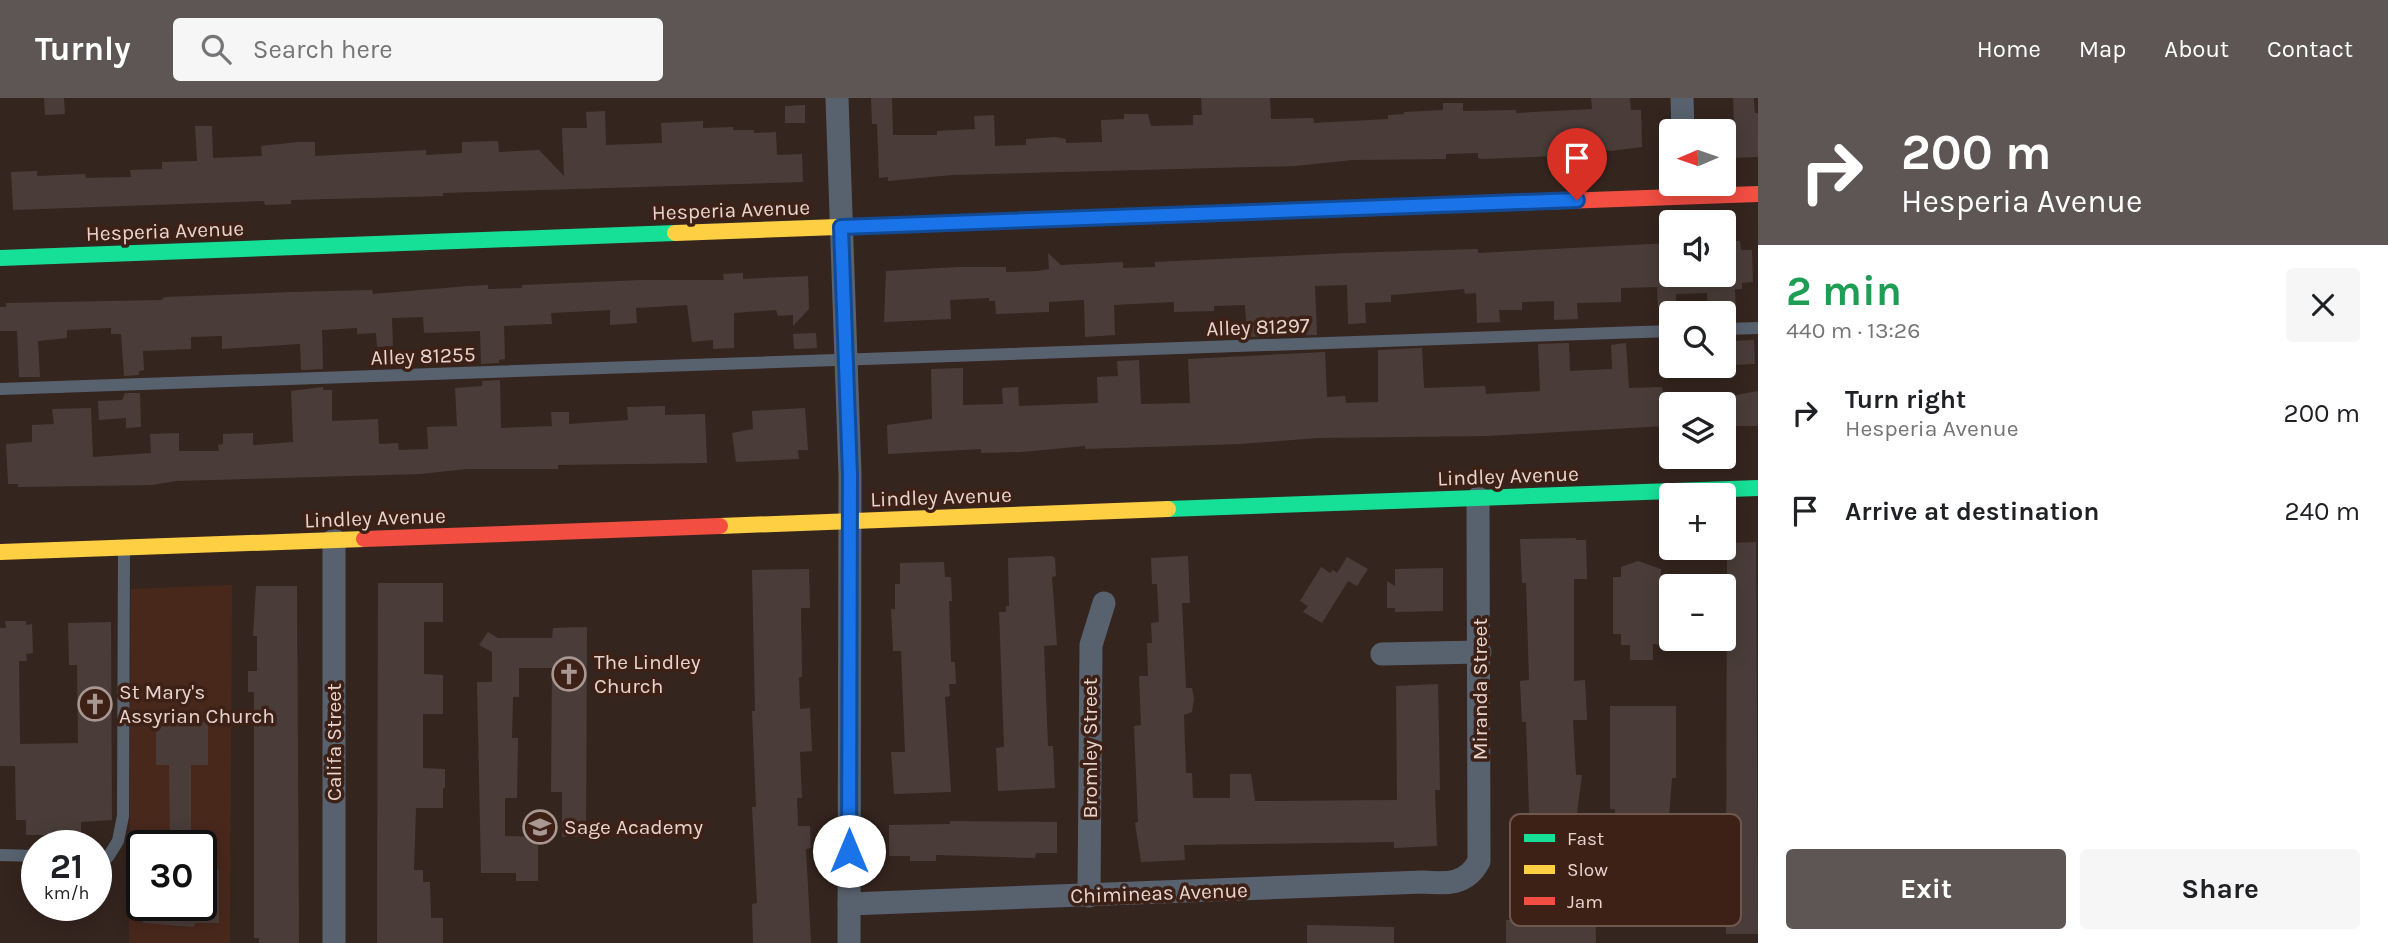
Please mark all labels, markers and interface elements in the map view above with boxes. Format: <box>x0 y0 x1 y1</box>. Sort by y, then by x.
search box <box>173 18 663 81</box>
text: Turnly <box>35 30 131 68</box>
icon: search <box>197 30 235 68</box>
text: Search here <box>253 34 393 65</box>
text: Home <box>1977 35 2041 63</box>
text: Map <box>2079 35 2126 63</box>
text: About <box>2164 35 2229 63</box>
text: Contact <box>2267 35 2353 63</box>
north arrow <box>1659 119 1736 196</box>
map controls <box>1659 119 1736 651</box>
text: 200 m <box>1901 124 2052 181</box>
icon: right <box>1786 126 1877 217</box>
pin <box>1547 128 1607 200</box>
icon: arrive <box>1558 139 1596 177</box>
text: Hesperia Avenue <box>1901 183 2142 220</box>
street label: Hesperia Avenue <box>651 195 811 225</box>
button: sound <box>1659 210 1736 287</box>
street label: Hesperia Avenue <box>85 216 245 246</box>
text: 2 min <box>1786 266 1902 316</box>
button: close <box>2286 268 2360 342</box>
button: search <box>1659 301 1736 378</box>
street label: Alley 81297 <box>1206 313 1310 341</box>
text: 440 m · 13:26 <box>1786 317 1920 344</box>
street label: Alley 81255 <box>370 342 476 370</box>
text: Turn right <box>1845 384 1966 415</box>
button: layers <box>1659 392 1736 469</box>
icon: right <box>1786 394 1824 432</box>
text: 200 m <box>2284 398 2360 429</box>
text: Hesperia Avenue <box>1845 415 2019 442</box>
street label: Lindley Avenue <box>1437 462 1579 490</box>
street label: Lindley Avenue <box>870 483 1012 511</box>
button: + <box>1659 483 1736 560</box>
icon: arrive <box>1786 492 1824 530</box>
text: Arrive at destination <box>1845 496 2099 527</box>
text: 240 m <box>2284 496 2360 527</box>
street label: Lindley Avenue <box>304 504 446 532</box>
button: − <box>1659 574 1736 651</box>
street label: Miranda Street <box>1468 618 1492 760</box>
place label: The Lindley Church <box>594 650 701 698</box>
church icon: The Lindley Church <box>550 655 588 693</box>
street label: Bromley Street <box>1078 677 1102 818</box>
place label: St Mary's Assyrian Church <box>119 680 275 728</box>
street label: Califa Street <box>322 683 346 801</box>
church icon: St Mary's Assyrian Church <box>76 685 114 723</box>
school or university icon: Sage Academy <box>521 808 559 846</box>
position arrow <box>812 814 886 888</box>
legend <box>1510 814 1741 926</box>
place label: Sage Academy <box>564 815 703 839</box>
text: Fast <box>1567 828 1604 850</box>
speed limit sign: 30 <box>126 830 217 921</box>
text: 21 <box>50 846 83 887</box>
button: Exit <box>1786 849 2066 929</box>
button: Share <box>2080 849 2360 929</box>
text: Slow <box>1567 859 1608 881</box>
street label: Chimineas Avenue <box>1070 878 1248 908</box>
text: km/h <box>44 882 89 904</box>
text: Jam <box>1567 891 1603 913</box>

